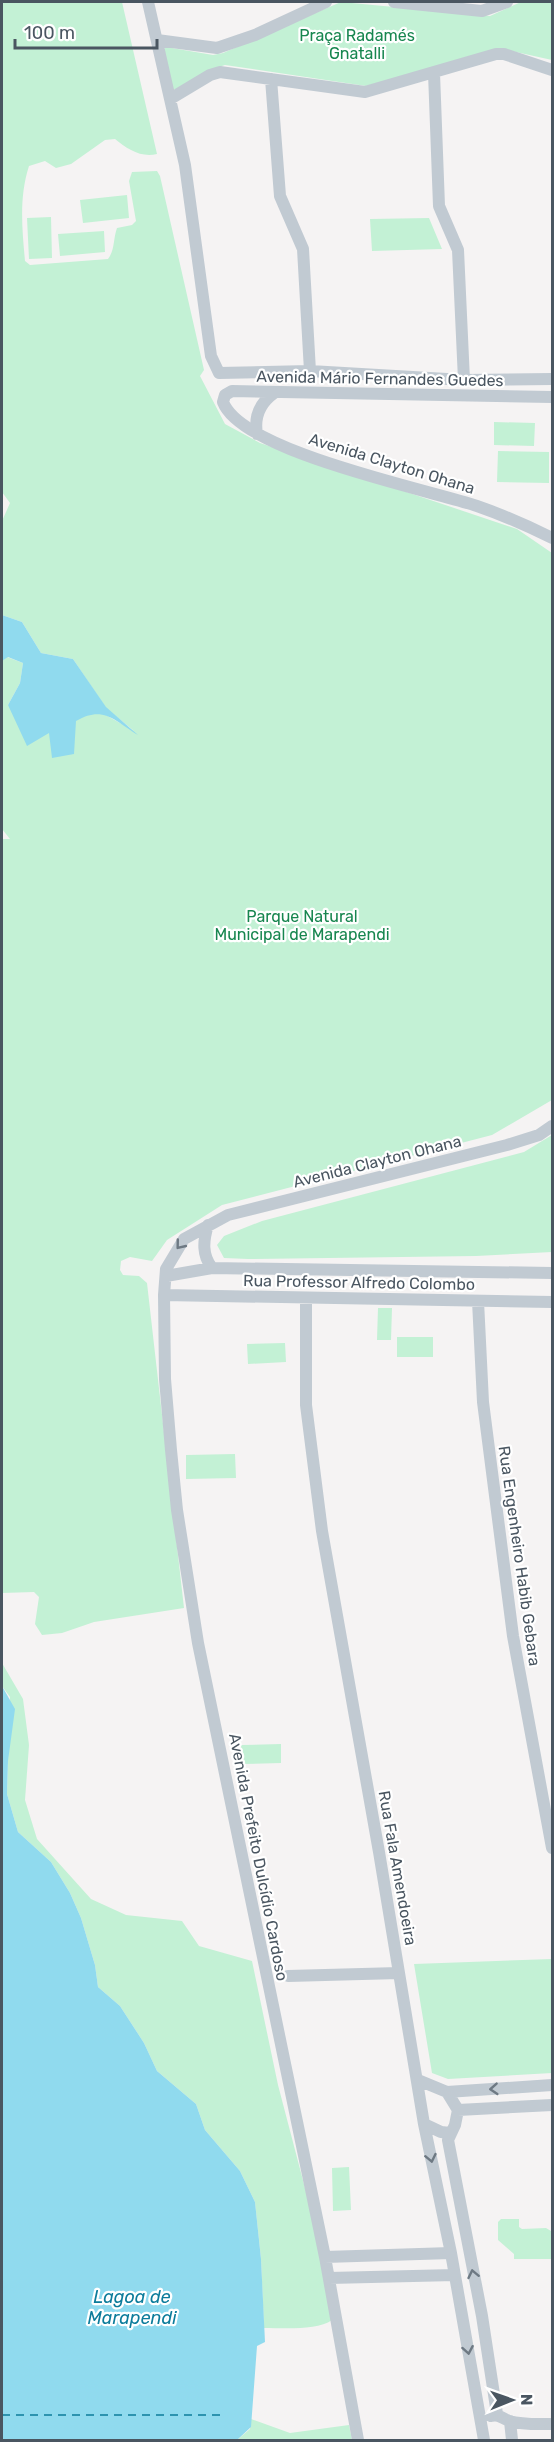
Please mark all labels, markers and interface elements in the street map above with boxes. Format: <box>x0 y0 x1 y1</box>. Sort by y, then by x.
scale bar <box>15 12 158 50</box>
text: 100 m <box>24 22 75 44</box>
park label: Praça Radamés Gnatalli <box>299 26 415 63</box>
street label: Avenida Mário Fernandes Guedes <box>256 367 504 390</box>
street label: Avenida Clayton Ohana <box>307 429 477 498</box>
park label: Parque Natural Municipal de Marapendi <box>214 907 390 944</box>
street label: Avenida Clayton Ohana <box>291 1131 463 1192</box>
one-way arrow <box>177 1238 188 1249</box>
street label: Rua Professor Alfredo Colombo <box>243 1271 475 1294</box>
street label: Rua Engenheiro Habib Gebara <box>495 1445 544 1667</box>
street label: Avenida Prefeito Dulcídio Cardoso <box>225 1732 292 1983</box>
street label: Rua Fala Amendoeira <box>375 1789 420 1947</box>
one-way arrow <box>490 2082 499 2095</box>
one-way arrow <box>424 2153 437 2163</box>
one-way arrow <box>468 2269 481 2279</box>
water label: Lagoa de Marapendi <box>87 2286 177 2329</box>
one-way arrow <box>461 2344 474 2354</box>
north arrow <box>482 2370 542 2430</box>
text: N <box>517 2394 536 2406</box>

